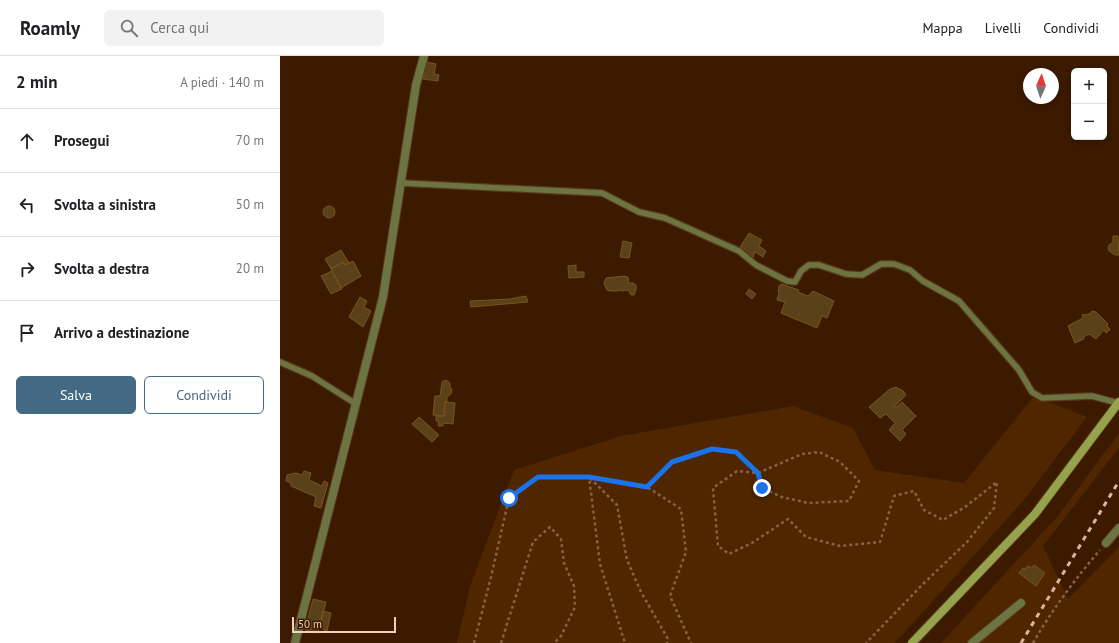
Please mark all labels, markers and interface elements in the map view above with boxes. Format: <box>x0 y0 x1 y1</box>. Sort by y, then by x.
search box <box>104 10 384 46</box>
text: Roamly <box>20 16 80 40</box>
icon: search <box>118 17 140 39</box>
text: Cerca qui <box>150 18 209 37</box>
text: Mappa <box>923 19 963 37</box>
text: Livelli <box>985 19 1021 37</box>
text: Condividi <box>1043 19 1099 37</box>
north arrow <box>1023 68 1059 104</box>
map controls <box>1071 68 1107 140</box>
button: + <box>1071 68 1107 104</box>
text: 2 min <box>16 71 57 93</box>
text: A piedi · 140 m <box>180 74 264 91</box>
button: − <box>1071 104 1107 140</box>
icon: ahead <box>16 130 38 152</box>
text: Prosegui <box>54 131 110 150</box>
text: 70 m <box>236 132 264 149</box>
icon: left <box>16 194 38 216</box>
text: Svolta a sinistra <box>54 195 156 214</box>
text: 50 m <box>236 196 264 213</box>
icon: right <box>16 258 38 280</box>
text: Svolta a destra <box>54 259 149 278</box>
text: 20 m <box>236 260 264 277</box>
icon: arrive <box>16 322 38 344</box>
text: Arrivo a destinazione <box>54 323 189 342</box>
button: Salva <box>16 376 136 414</box>
button: Condividi <box>144 376 264 414</box>
route end <box>753 479 771 497</box>
route start <box>500 489 518 507</box>
scale bar <box>292 615 396 634</box>
text: 50 m <box>298 617 322 631</box>

